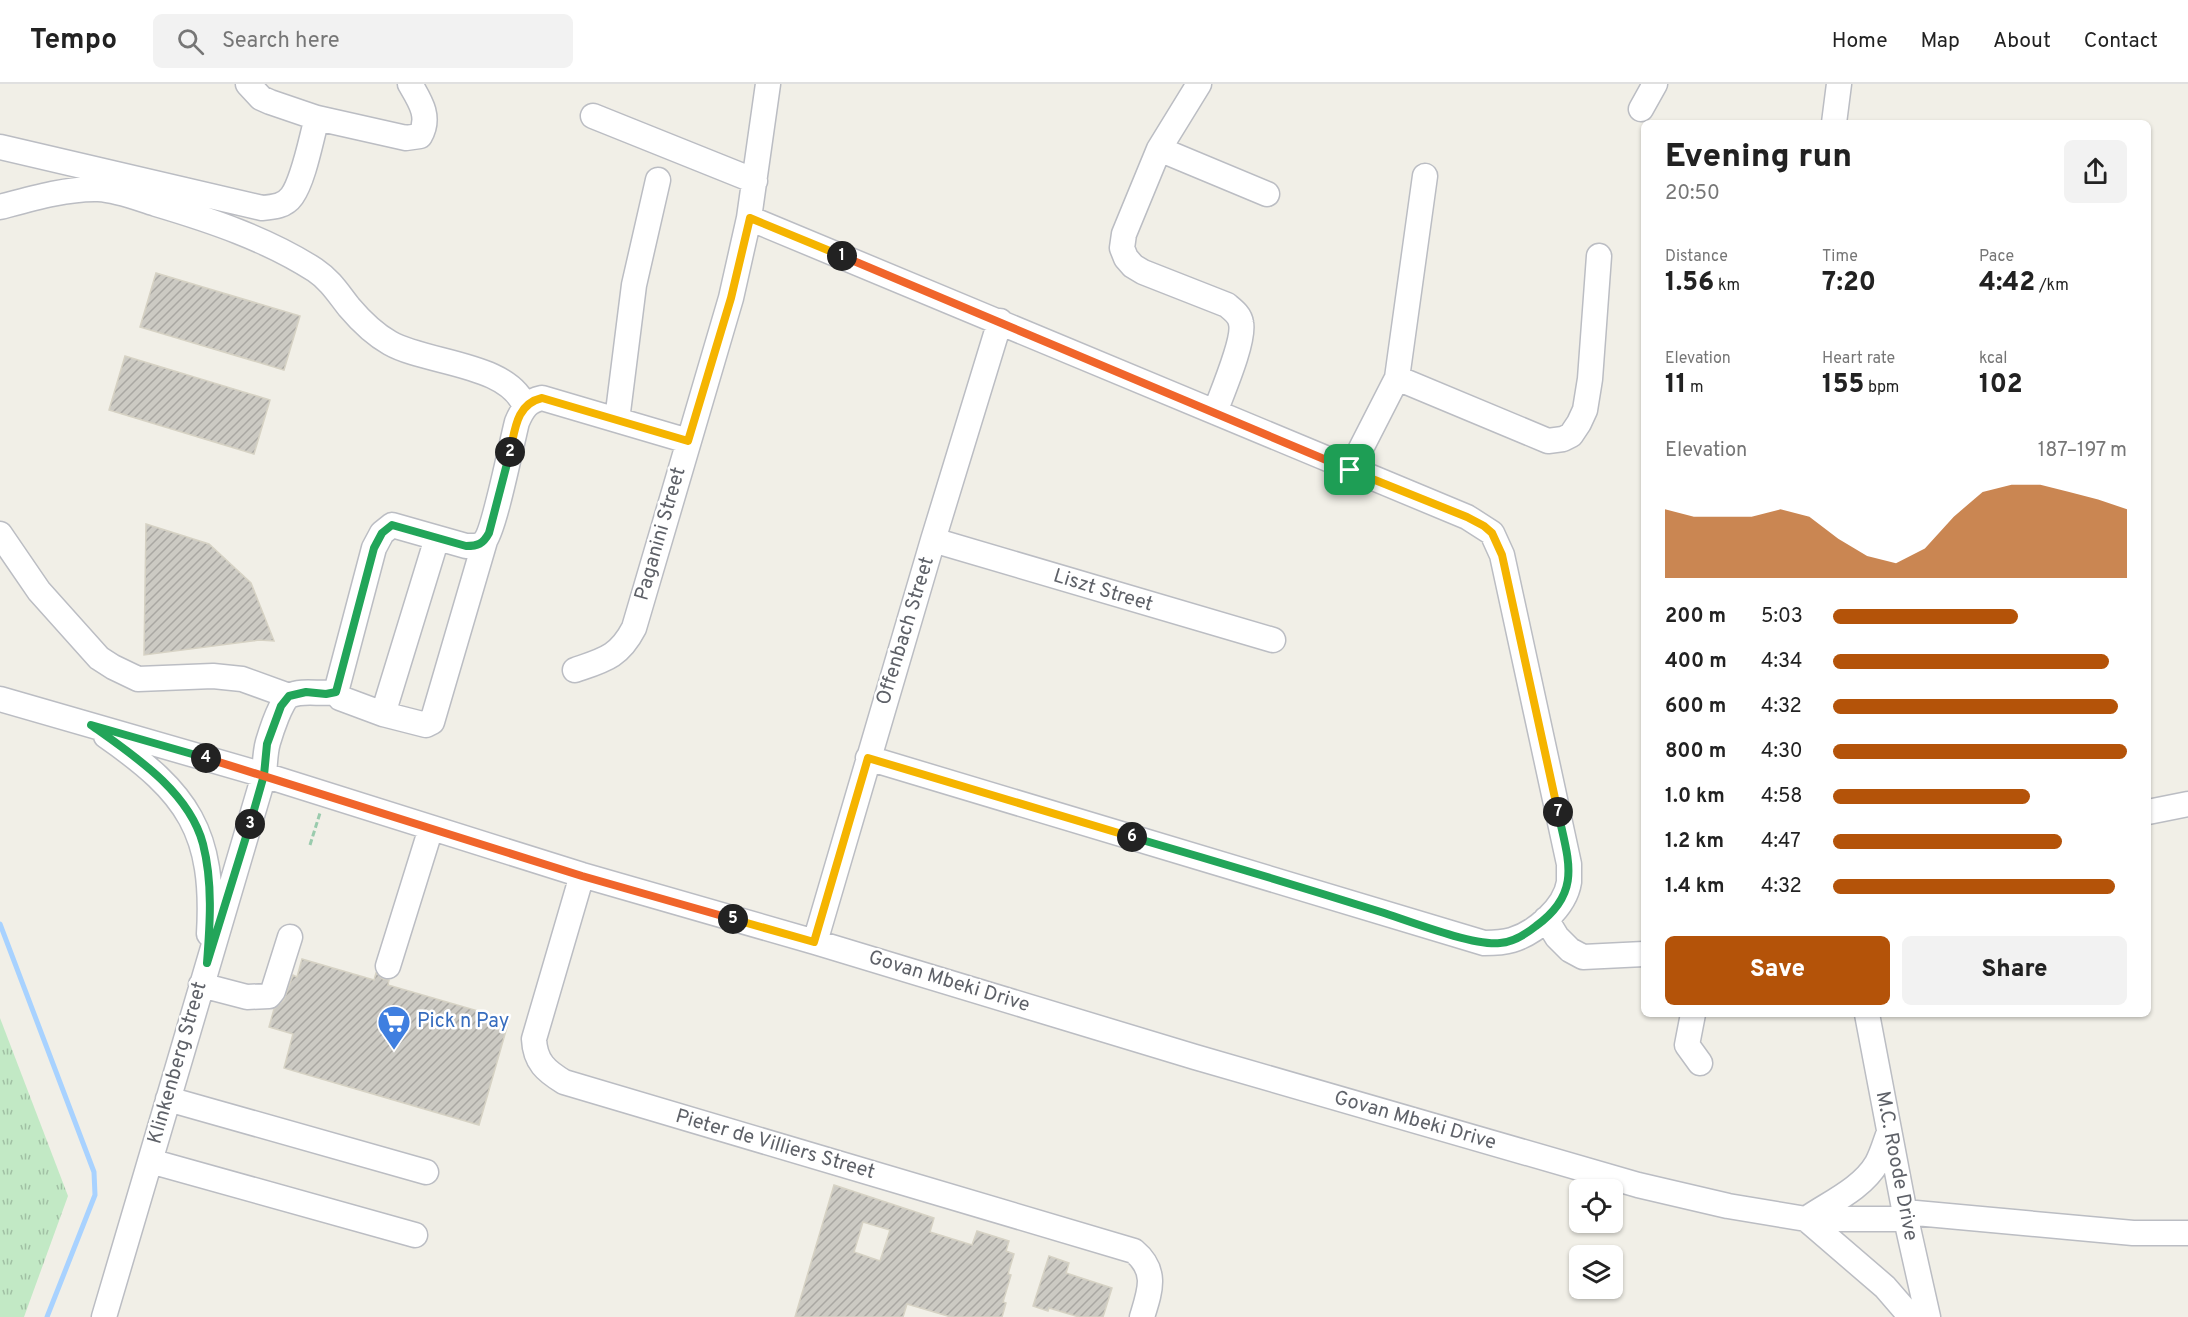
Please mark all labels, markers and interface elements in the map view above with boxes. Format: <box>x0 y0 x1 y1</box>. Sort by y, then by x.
search box <box>153 14 573 68</box>
text: Tempo <box>30 23 117 59</box>
icon: search <box>174 25 207 58</box>
text: Search here <box>222 28 340 55</box>
text: Home <box>1832 28 1888 55</box>
text: Map <box>1921 28 1960 55</box>
text: About <box>1993 28 2051 55</box>
text: Contact <box>2084 28 2158 55</box>
text: Evening run <box>1665 137 1852 179</box>
button: share <box>2064 140 2127 203</box>
text: 20:50 <box>1665 181 1720 207</box>
pin: 1 <box>827 241 857 271</box>
text: 1 <box>839 246 845 266</box>
text: Distance <box>1665 247 1728 267</box>
text: Time <box>1822 247 1858 267</box>
text: Pace <box>1979 247 2014 267</box>
text: 1.56 <box>1665 267 1714 300</box>
text: 7:20 <box>1822 267 1876 300</box>
text: 4:42 <box>1979 267 2035 300</box>
text: km <box>1714 276 1740 296</box>
text: /km <box>2035 276 2069 296</box>
text: Elevation <box>1665 349 1731 369</box>
text: Heart rate <box>1822 349 1895 369</box>
text: kcal <box>1979 349 2007 369</box>
text: 11 <box>1665 369 1686 402</box>
text: 155 <box>1822 369 1864 402</box>
text: 102 <box>1979 369 2023 402</box>
text: m <box>1686 378 1704 398</box>
text: bpm <box>1864 378 1899 398</box>
pin: 2 <box>495 437 525 467</box>
text: Elevation <box>1665 438 1747 464</box>
text: 187–197 m <box>2038 438 2127 464</box>
text: 2 <box>505 442 515 462</box>
pin <box>1324 444 1375 495</box>
icon: arrive <box>1333 453 1366 486</box>
street label: Paganini Street <box>630 464 692 604</box>
street label: Offenbach Street <box>871 554 941 708</box>
street label: Liszt Street <box>1050 564 1156 618</box>
text: 200 m <box>1665 604 1726 630</box>
text: 5:03 <box>1761 604 1803 630</box>
text: 400 m <box>1665 649 1727 675</box>
text: 4:34 <box>1761 649 1802 675</box>
text: 600 m <box>1665 694 1726 720</box>
text: 4:32 <box>1761 694 1802 720</box>
text: 800 m <box>1665 739 1726 765</box>
text: 4:30 <box>1761 739 1803 765</box>
pin: 4 <box>191 743 221 773</box>
text: 4 <box>201 748 211 768</box>
text: 1.0 km <box>1665 784 1725 810</box>
text: 4:58 <box>1761 784 1803 810</box>
pin: 7 <box>1543 797 1573 827</box>
text: 7 <box>1554 802 1562 822</box>
pin: 3 <box>235 809 265 839</box>
text: 3 <box>245 814 255 834</box>
pin: 6 <box>1117 822 1147 852</box>
text: 6 <box>1127 827 1137 847</box>
text: 1.2 km <box>1665 829 1724 855</box>
text: 4:47 <box>1761 829 1801 855</box>
text: 1.4 km <box>1665 874 1725 900</box>
text: 4:32 <box>1761 874 1802 900</box>
pin: 5 <box>718 904 748 934</box>
text: 5 <box>728 909 738 929</box>
button: Save <box>1665 936 1890 1005</box>
button: Share <box>1902 936 2127 1005</box>
street label: Govan Mbeki Drive <box>865 945 1033 1019</box>
street label: Klinkenberg Street <box>142 979 214 1147</box>
supermarket icon: Pick n Pay <box>376 1004 412 1051</box>
place label: Pick n Pay <box>417 1009 509 1035</box>
street label: Govan Mbeki Drive <box>1331 1085 1499 1157</box>
street label: M.C. Roode Drive <box>1869 1089 1923 1243</box>
street label: Pieter de Villiers Street <box>672 1104 878 1186</box>
map controls <box>1569 1179 1623 1299</box>
button: locate <box>1569 1179 1623 1233</box>
button: layers <box>1569 1245 1623 1299</box>

